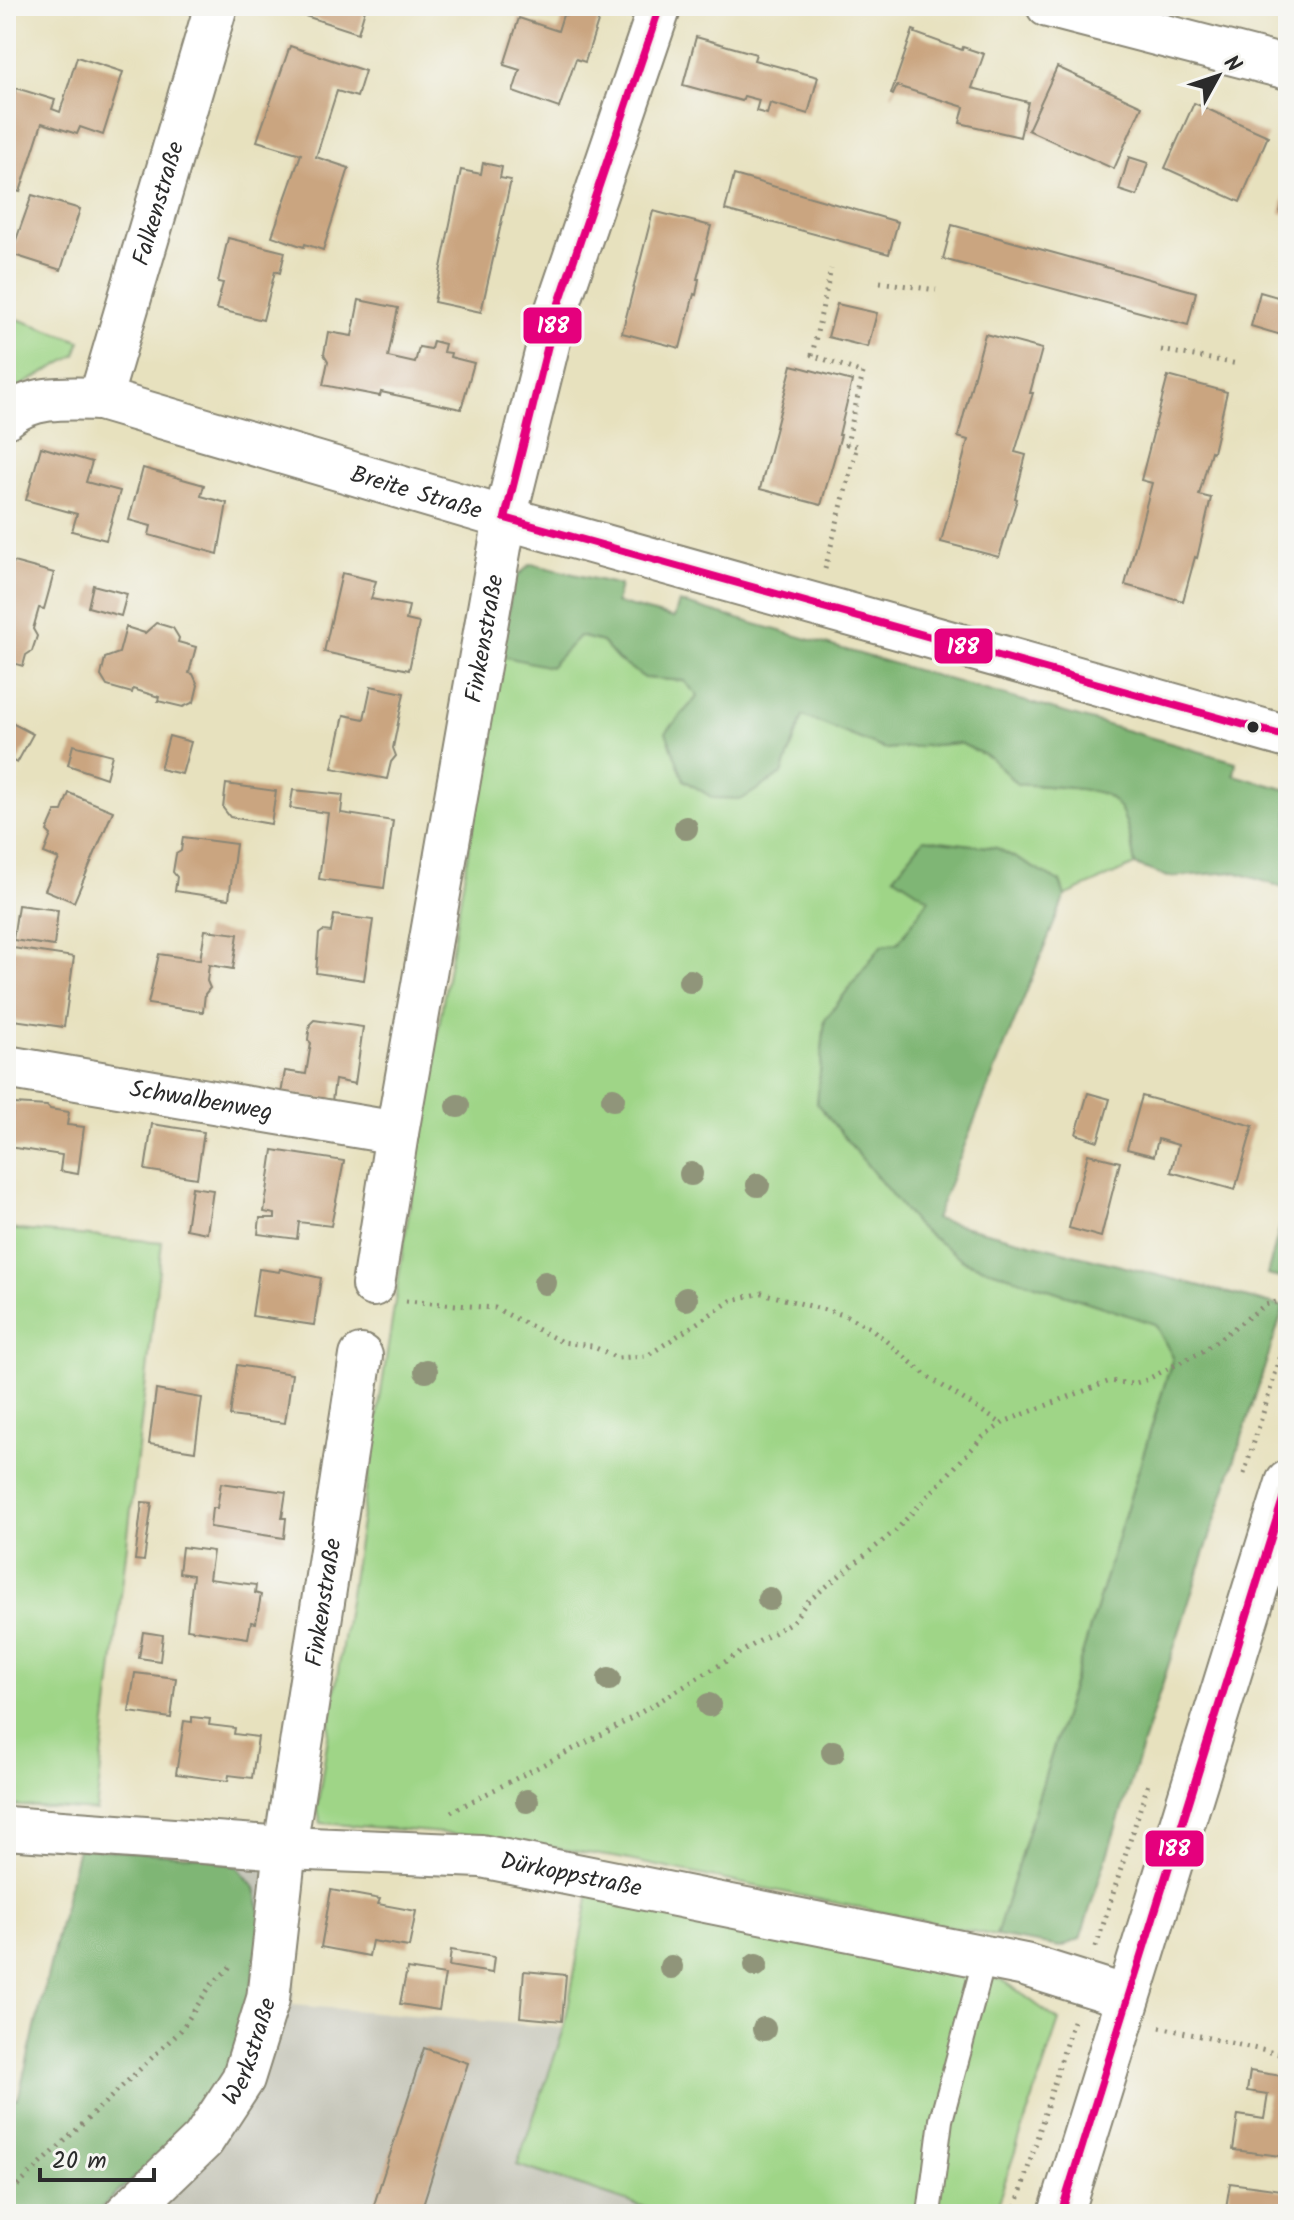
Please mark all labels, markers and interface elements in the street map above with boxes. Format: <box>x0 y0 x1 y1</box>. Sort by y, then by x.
north arrow <box>1178 36 1258 116</box>
text: N <box>1214 48 1249 81</box>
street label: Falkenstraße <box>122 137 196 271</box>
line badge: 188 <box>522 306 583 345</box>
text: 188 <box>537 310 570 345</box>
street label: Breite Straße <box>346 456 487 531</box>
street label: Finkenstraße <box>455 571 516 706</box>
line badge: 188 <box>933 627 994 665</box>
text: 188 <box>947 631 980 666</box>
unlabelled marker <box>1245 719 1261 735</box>
street label: Schwalbenweg <box>127 1070 275 1133</box>
street label: Finkenstraße <box>295 1535 354 1670</box>
line badge: 188 <box>1144 1829 1205 1868</box>
text: 188 <box>1158 1833 1191 1868</box>
street label: Dürkoppstraße <box>497 1842 645 1909</box>
street label: Werkstraße <box>213 1993 288 2114</box>
scale bar <box>40 2132 154 2182</box>
text: 20 m <box>52 2142 107 2181</box>

